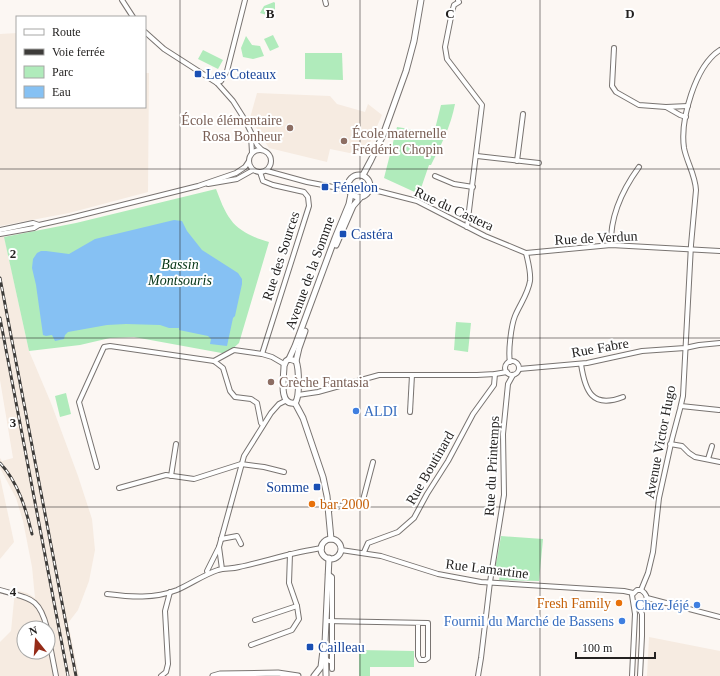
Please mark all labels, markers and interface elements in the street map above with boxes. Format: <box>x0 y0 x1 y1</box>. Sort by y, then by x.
text: B <box>266 6 275 21</box>
text: C <box>445 6 455 21</box>
text: D <box>625 6 635 21</box>
legend <box>16 16 146 108</box>
text: Route <box>52 25 81 39</box>
text: Voie ferrée <box>52 45 105 59</box>
text: Parc <box>52 65 73 79</box>
place label: Les Coteaux <box>206 67 276 82</box>
marker: Les Coteaux <box>193 69 203 79</box>
text: Eau <box>52 85 71 99</box>
place label: École élémentaire Rosa Bonheur <box>181 112 282 144</box>
marker: École élémentaire Rosa Bonheur <box>285 123 295 133</box>
place label: École maternelle Frédéric Chopin <box>352 125 446 157</box>
marker: École maternelle Frédéric Chopin <box>339 136 349 146</box>
place label: Fénelon <box>333 180 378 195</box>
marker: Fénelon <box>320 182 330 192</box>
street label: Rue du Castera <box>412 184 497 234</box>
street label: Rue des Sources <box>260 210 302 302</box>
street label: Avenue de la Somme <box>283 214 337 332</box>
place label: Castéra <box>351 227 394 242</box>
street label: Rue de Verdun <box>554 228 638 248</box>
marker: Castéra <box>338 229 348 239</box>
text: 2 <box>10 246 16 261</box>
park label: Bassin Montsouris <box>147 257 212 288</box>
street label: Rue Fabre <box>570 336 630 360</box>
place label: Crèche Fantasia <box>279 375 370 390</box>
marker: Crèche Fantasia <box>266 377 276 387</box>
street label: Avenue Victor Hugo <box>642 384 678 500</box>
place label: ALDI <box>364 404 398 419</box>
marker: ALDI <box>351 406 361 416</box>
text: 3 <box>10 415 17 430</box>
street label: Rue du Printemps <box>482 416 502 516</box>
street label: Rue Boutinard <box>403 429 457 507</box>
place label: Somme <box>266 480 309 495</box>
marker: Somme <box>312 482 322 492</box>
place label: bar 2000 <box>320 497 369 512</box>
marker: bar 2000 <box>307 499 317 509</box>
street label: Rue Lamartine <box>445 556 529 582</box>
text: 4 <box>10 584 17 599</box>
place label: Fresh Family <box>537 596 611 611</box>
marker: Fresh Family <box>614 598 624 608</box>
place label: Chez Jéjé <box>635 598 689 613</box>
marker: Chez Jéjé <box>692 600 702 610</box>
place label: Fournil du Marché de Bassens <box>444 614 614 629</box>
marker: Fournil du Marché de Bassens <box>617 616 627 626</box>
north arrow <box>16 620 56 660</box>
text: N <box>28 624 39 637</box>
scale bar <box>576 634 655 660</box>
place label: Cailleau <box>318 640 365 655</box>
text: 100 m <box>582 641 613 655</box>
marker: Cailleau <box>305 642 315 652</box>

